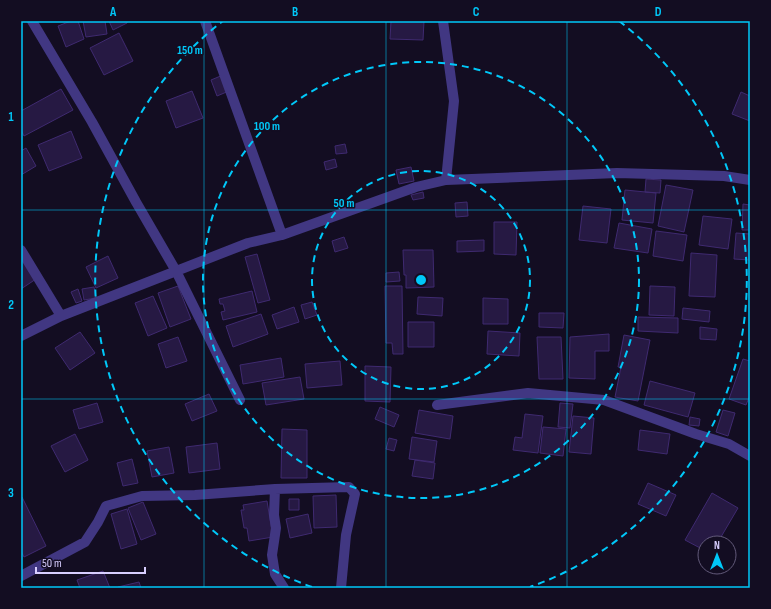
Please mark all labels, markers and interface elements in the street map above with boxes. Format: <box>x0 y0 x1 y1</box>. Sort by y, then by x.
text: A <box>109 4 117 20</box>
text: B <box>292 4 298 20</box>
text: C <box>473 4 480 20</box>
text: D <box>655 4 662 20</box>
text: 150 m <box>177 43 203 58</box>
text: 1 <box>8 109 14 125</box>
text: 100 m <box>254 119 280 134</box>
text: 50 m <box>334 196 354 211</box>
centre of rings <box>414 273 428 287</box>
text: 2 <box>8 297 14 313</box>
text: 3 <box>8 485 14 501</box>
north arrow <box>697 535 737 575</box>
text: N <box>714 539 720 552</box>
scale bar <box>36 549 145 575</box>
text: 50 m <box>42 556 62 571</box>

